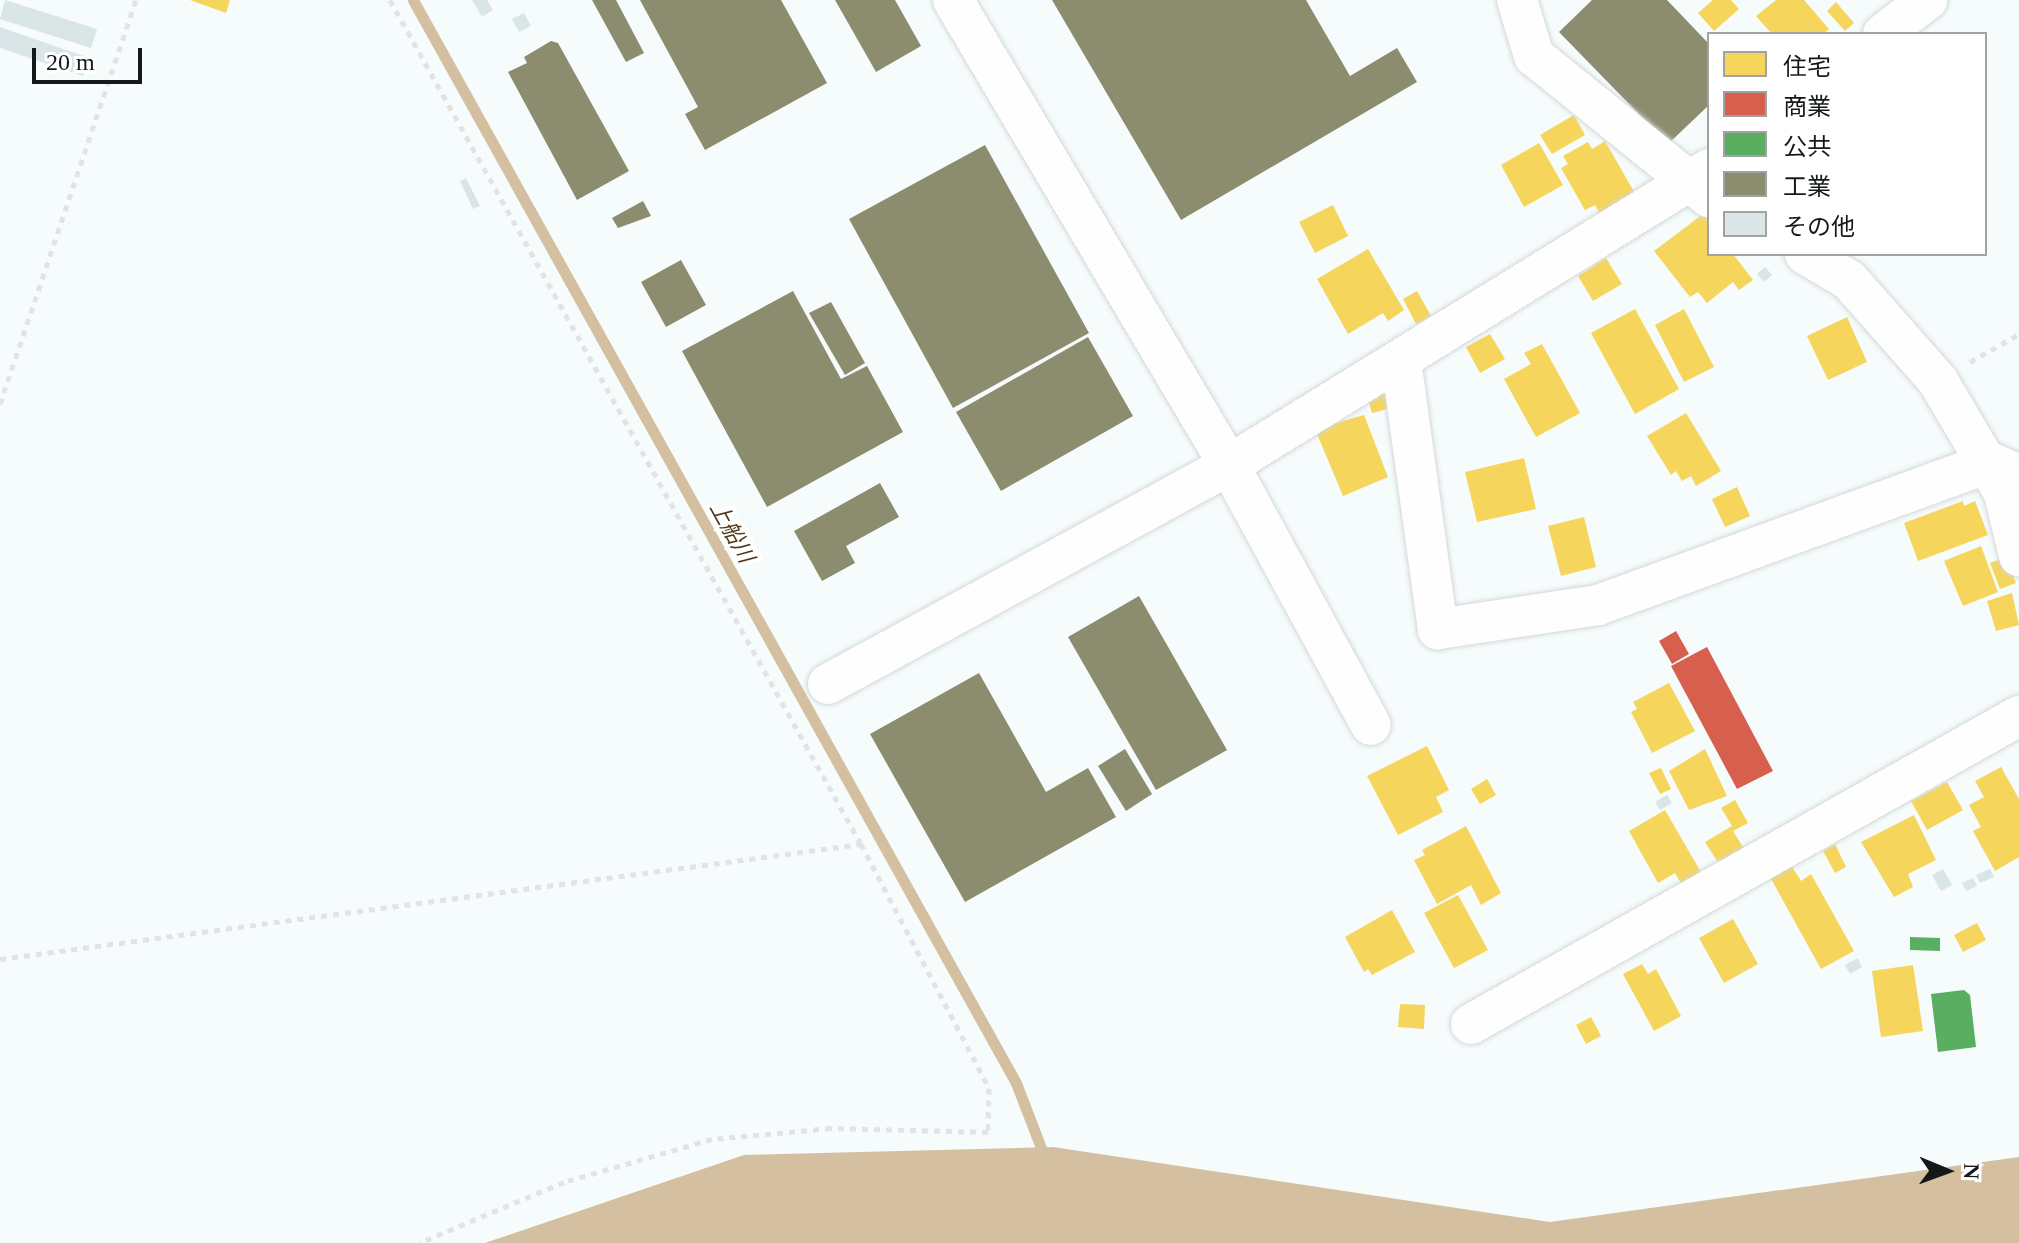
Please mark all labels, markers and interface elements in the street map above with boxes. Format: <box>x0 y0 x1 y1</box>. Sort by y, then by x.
scale bar <box>36 32 146 82</box>
legend <box>1707 32 1987 256</box>
text: 20 m <box>46 49 95 75</box>
text: 住宅 <box>1783 54 1831 80</box>
text: 商業 <box>1783 94 1831 120</box>
text: 公共 <box>1783 134 1831 160</box>
text: 工業 <box>1783 174 1831 200</box>
text: その他 <box>1783 214 1855 240</box>
water label: 上船川 <box>704 497 760 567</box>
north arrow <box>1907 1131 1987 1211</box>
text: N <box>1959 1163 1984 1180</box>

